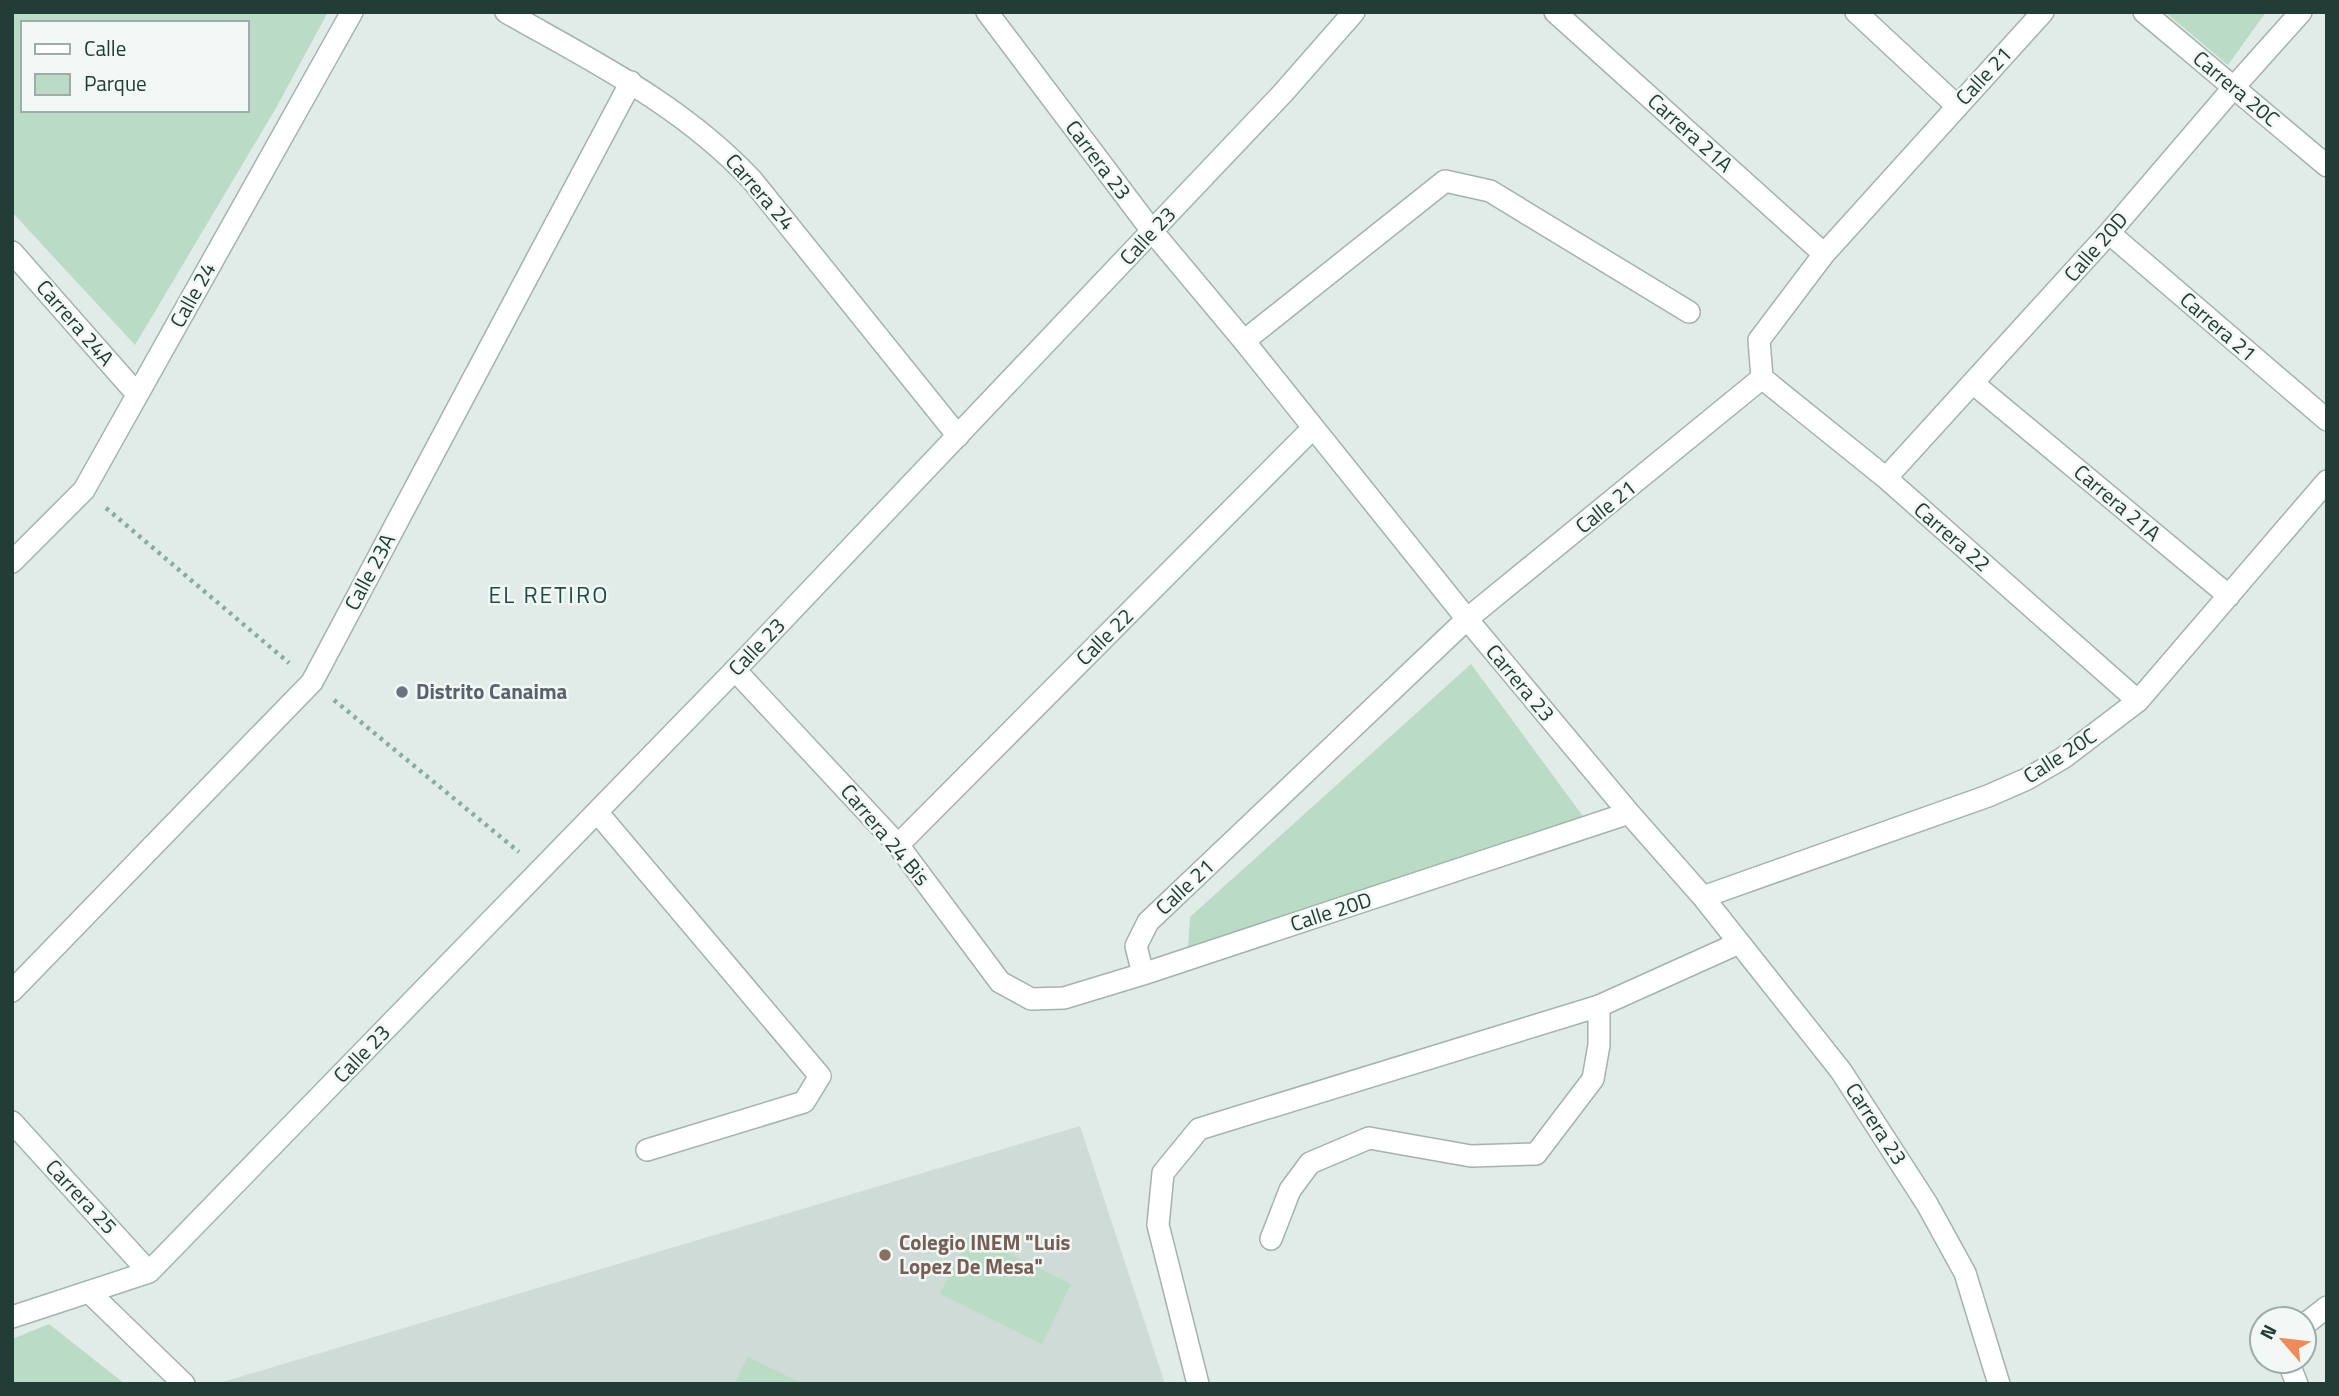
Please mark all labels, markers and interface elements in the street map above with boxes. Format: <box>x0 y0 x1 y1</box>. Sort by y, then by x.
legend <box>21 21 248 112</box>
text: Calle <box>84 32 126 64</box>
street label: Calle 21 <box>1948 39 2019 112</box>
street label: Carrera 20C <box>2186 42 2287 134</box>
text: Parque <box>84 67 147 99</box>
street label: Carrera 21A <box>1641 85 1741 180</box>
street label: Carrera 23 <box>1058 113 1140 206</box>
street label: Carrera 24 <box>718 146 803 237</box>
street label: Calle 23 <box>1112 199 1183 272</box>
street label: Calle 20D <box>2056 204 2135 289</box>
street label: Calle 24 <box>161 256 223 333</box>
street label: Carrera 24A <box>29 272 123 373</box>
street label: Carrera 21 <box>2173 284 2264 369</box>
street label: Carrera 21A <box>2067 456 2169 549</box>
street label: Calle 21 <box>1568 472 1643 541</box>
street label: Carrera 22 <box>1907 494 1998 579</box>
street label: Calle 23A <box>336 527 403 616</box>
district label: EL RETIRO <box>489 577 609 612</box>
street label: Calle 22 <box>1068 600 1140 672</box>
street label: Calle 23 <box>720 610 792 683</box>
street label: Carrera 23 <box>1479 637 1563 728</box>
place label: Distrito Canaima <box>416 675 568 707</box>
marker: Distrito Canaima <box>394 684 410 700</box>
street label: Calle 20C <box>2016 719 2102 791</box>
street label: Carrera 24 Bis <box>833 776 938 892</box>
street label: Calle 21 <box>1148 851 1221 922</box>
street label: Calle 20D <box>1286 883 1376 939</box>
street label: Calle 23 <box>325 1017 397 1090</box>
street label: Carrera 23 <box>1838 1076 1916 1171</box>
street label: Carrera 25 <box>38 1151 125 1241</box>
place label: Colegio INEM "Luis Lopez De Mesa" <box>899 1226 1071 1282</box>
marker: Colegio INEM "Luis Lopez De Mesa" <box>877 1247 893 1263</box>
north arrow <box>2248 1305 2318 1375</box>
text: N <box>2252 1319 2283 1344</box>

